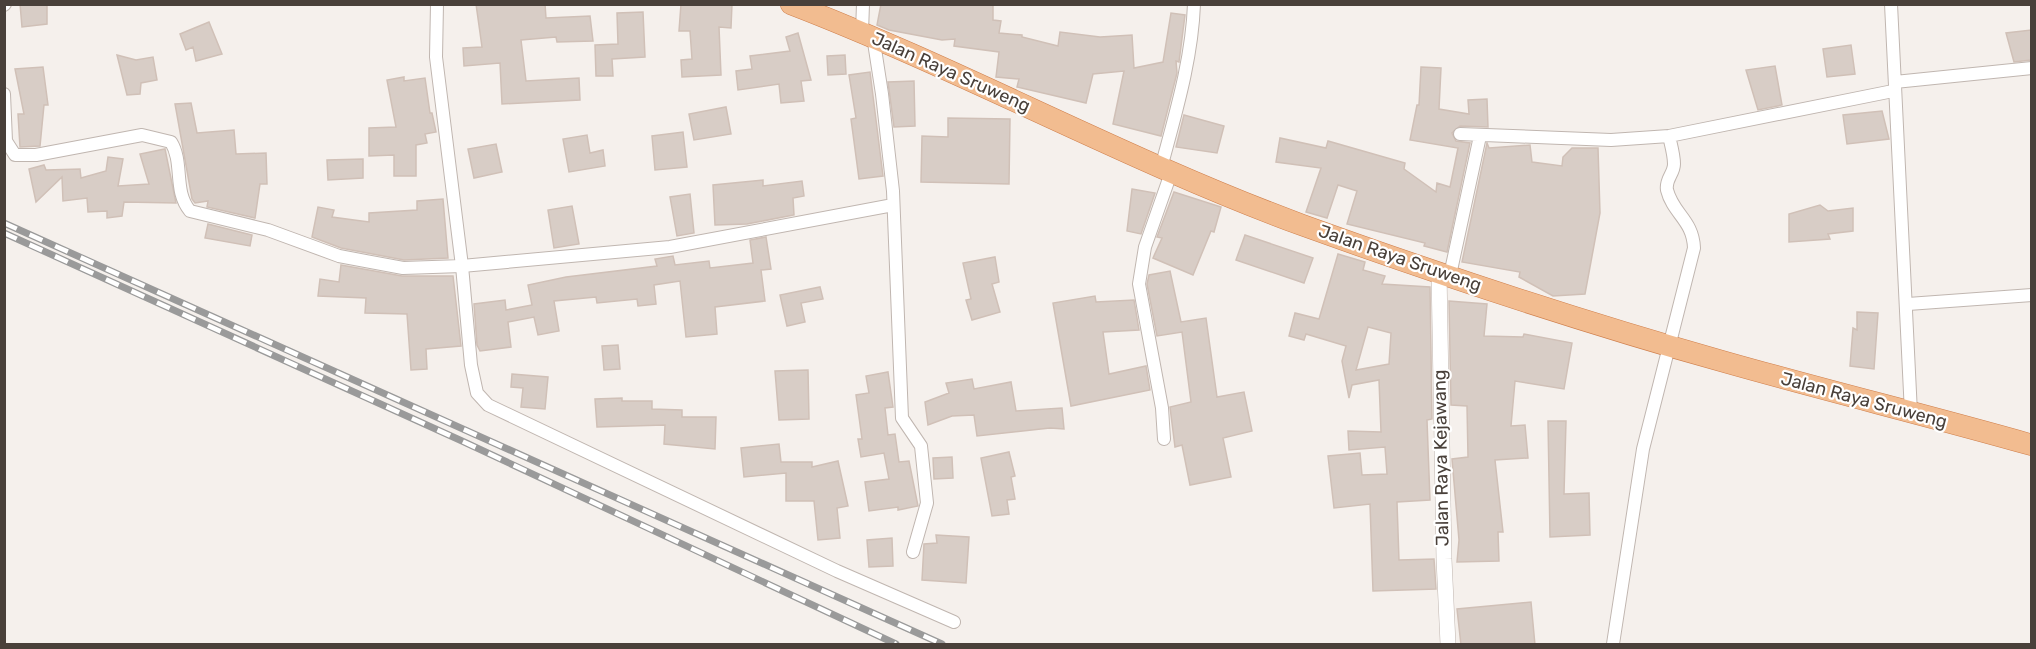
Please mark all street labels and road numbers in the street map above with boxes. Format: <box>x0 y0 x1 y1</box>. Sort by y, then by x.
street label: Jalan Raya Sruweng <box>868 27 1034 117</box>
street label: Jalan Raya Sruweng <box>1316 220 1484 296</box>
street label: Jalan Raya Sruweng <box>1778 367 1950 433</box>
street label: Jalan Raya Kejawang <box>1428 369 1454 547</box>

